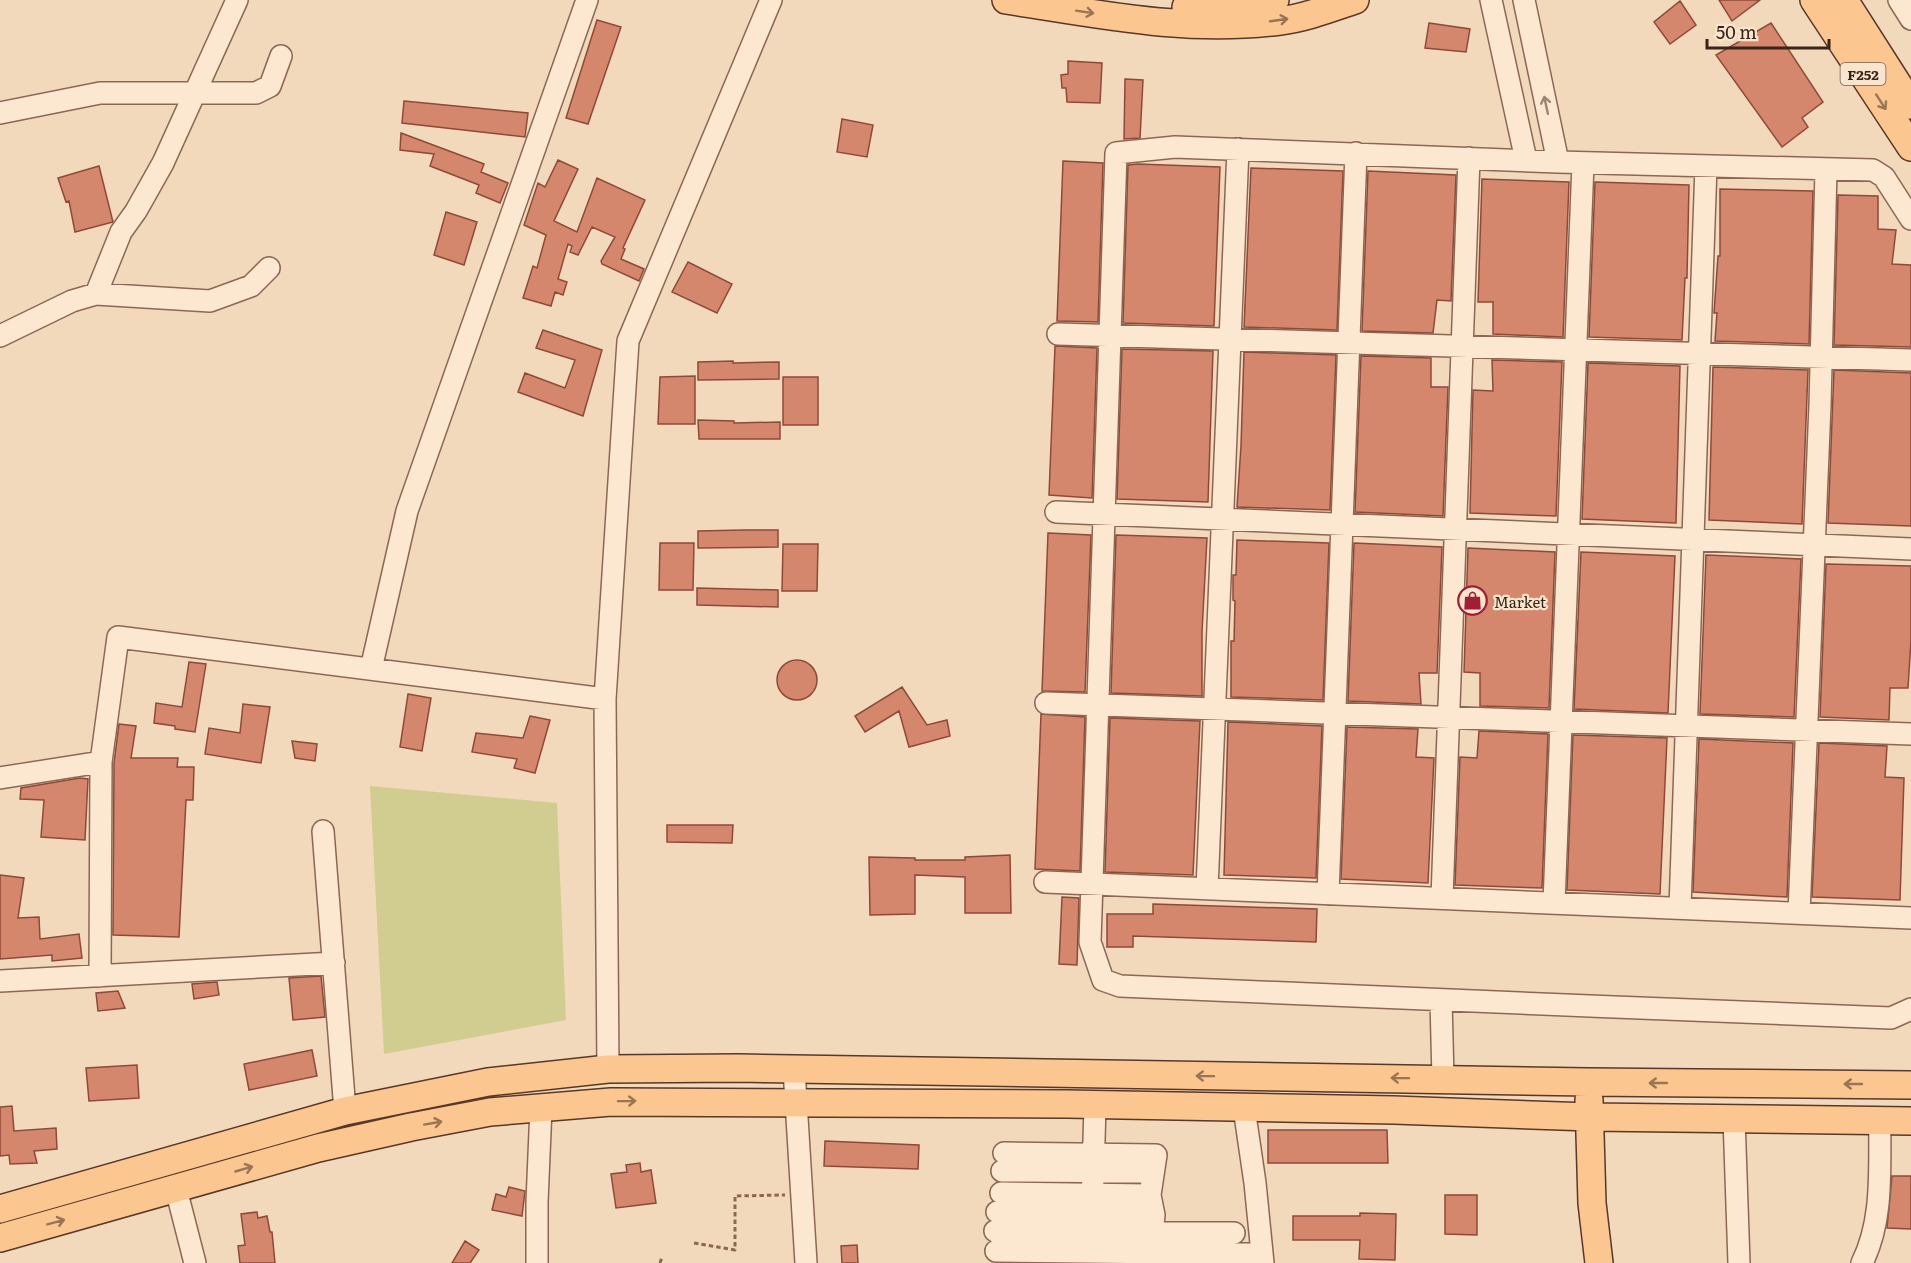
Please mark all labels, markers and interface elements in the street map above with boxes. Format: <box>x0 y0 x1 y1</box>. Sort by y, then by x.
one-way arrow <box>1074 7 1094 18</box>
scale bar <box>1707 12 1828 50</box>
one-way arrow <box>1268 15 1288 26</box>
text: 50 m <box>1716 18 1757 45</box>
road number: F252 <box>1840 63 1886 85</box>
one-way arrow <box>1875 93 1887 109</box>
one-way arrow <box>1540 95 1551 115</box>
shop icon: Market <box>1457 585 1489 617</box>
place label: Market <box>1494 590 1546 613</box>
one-way arrow <box>1195 1070 1215 1082</box>
one-way arrow <box>1390 1072 1410 1084</box>
one-way arrow <box>1648 1077 1668 1089</box>
one-way arrow <box>1843 1079 1863 1090</box>
one-way arrow <box>616 1095 636 1107</box>
one-way arrow <box>423 1117 443 1128</box>
one-way arrow <box>234 1163 253 1174</box>
one-way arrow <box>47 1216 66 1227</box>

